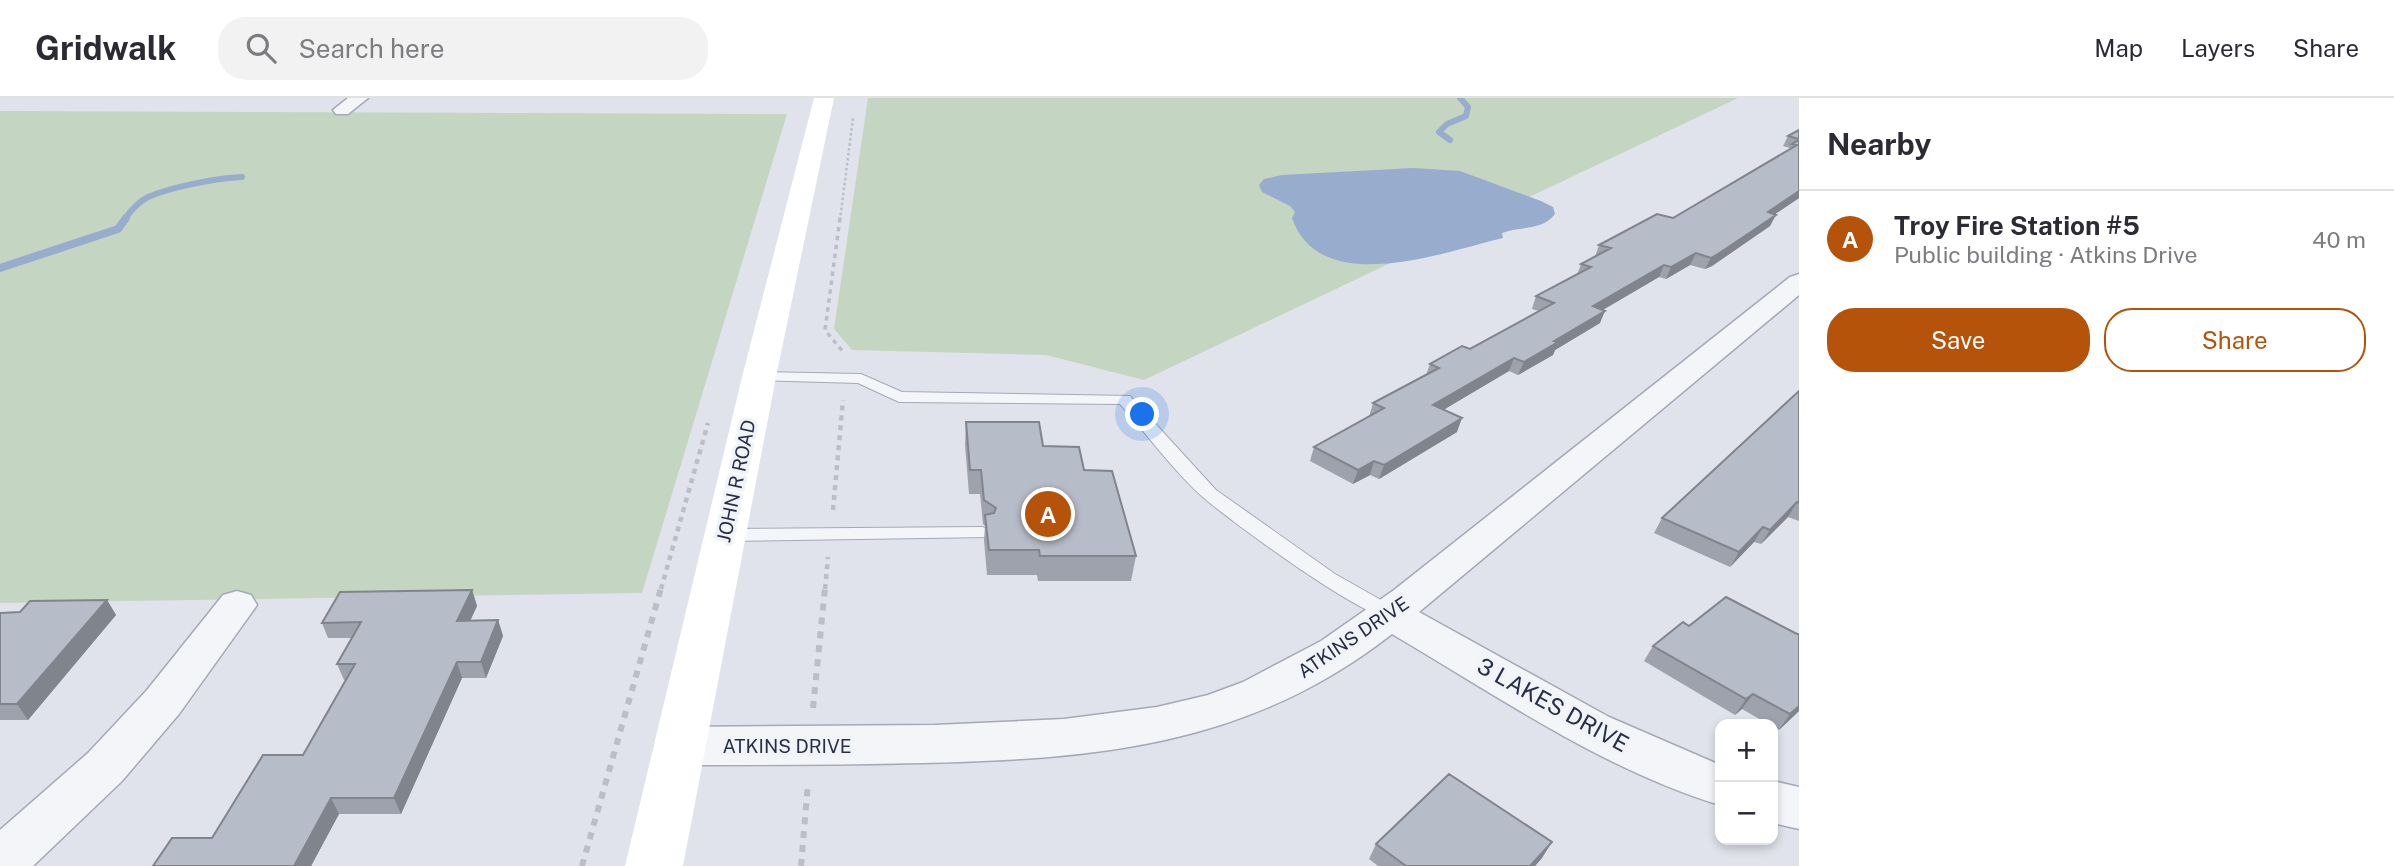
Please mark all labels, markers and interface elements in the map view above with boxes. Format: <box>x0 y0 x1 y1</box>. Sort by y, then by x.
search box <box>218 17 708 80</box>
text: Gridwalk <box>35 29 176 67</box>
icon: search <box>242 29 280 67</box>
text: Search here <box>298 33 444 64</box>
text: Map <box>2094 34 2143 62</box>
text: Layers <box>2181 34 2255 62</box>
text: Share <box>2293 34 2359 62</box>
text: Nearby <box>1827 126 1931 162</box>
text: Troy Fire Station #5 <box>1894 210 2140 241</box>
text: A <box>1842 226 1858 253</box>
text: 40 m <box>2312 226 2366 253</box>
text: Public building · Atkins Drive <box>1894 241 2197 268</box>
button: Save <box>1827 308 2090 372</box>
button: Share <box>2104 308 2366 372</box>
your location <box>1125 397 1159 431</box>
street label: JOHN R ROAD <box>712 418 760 544</box>
pin: A <box>1025 488 1071 540</box>
street label: ATKINS DRIVE <box>1293 592 1413 682</box>
street label: 3 LAKES DRIVE <box>1473 652 1634 757</box>
map controls <box>1715 719 1778 845</box>
button: + <box>1715 719 1778 782</box>
street label: ATKINS DRIVE <box>722 735 852 757</box>
button: − <box>1715 782 1778 845</box>

